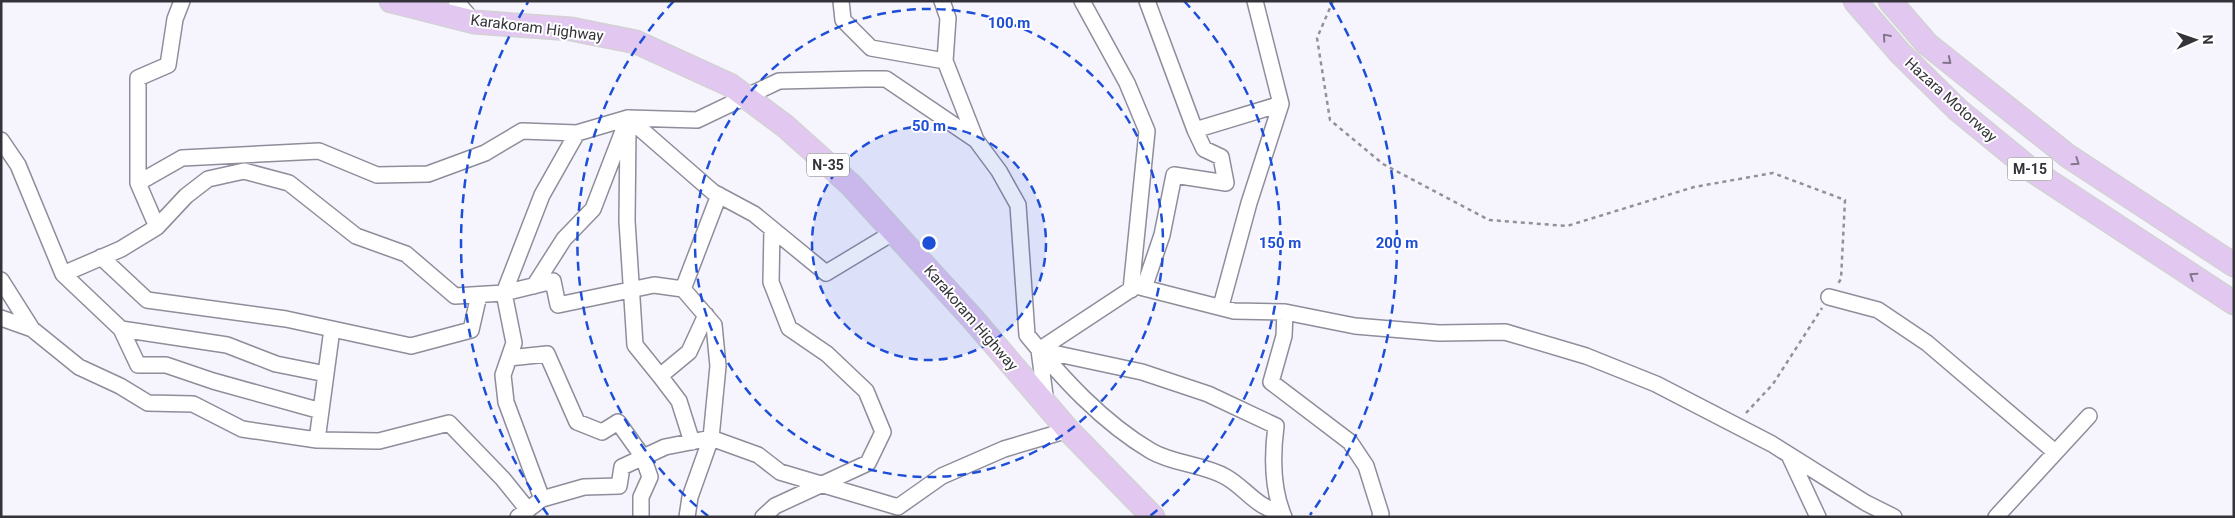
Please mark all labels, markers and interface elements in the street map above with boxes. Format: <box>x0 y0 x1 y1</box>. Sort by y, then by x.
street label: Karakoram Highway <box>469 11 605 45</box>
text: 100 m <box>988 14 1030 32</box>
north arrow <box>2170 15 2220 65</box>
one-way arrow <box>1883 34 1892 43</box>
text: N <box>2200 34 2216 45</box>
street label: Hazara Motorway <box>1901 54 2001 146</box>
one-way arrow <box>1942 55 1952 64</box>
text: 50 m <box>912 117 946 135</box>
road number: N-35 <box>807 154 849 176</box>
one-way arrow <box>2070 156 2079 165</box>
road number: M-15 <box>2008 157 2052 180</box>
centre of rings <box>920 234 938 252</box>
text: 150 m <box>1259 234 1301 252</box>
text: 200 m <box>1376 234 1418 252</box>
street label: Karakoram Highway <box>920 262 1022 374</box>
one-way arrow <box>2189 273 2198 283</box>

